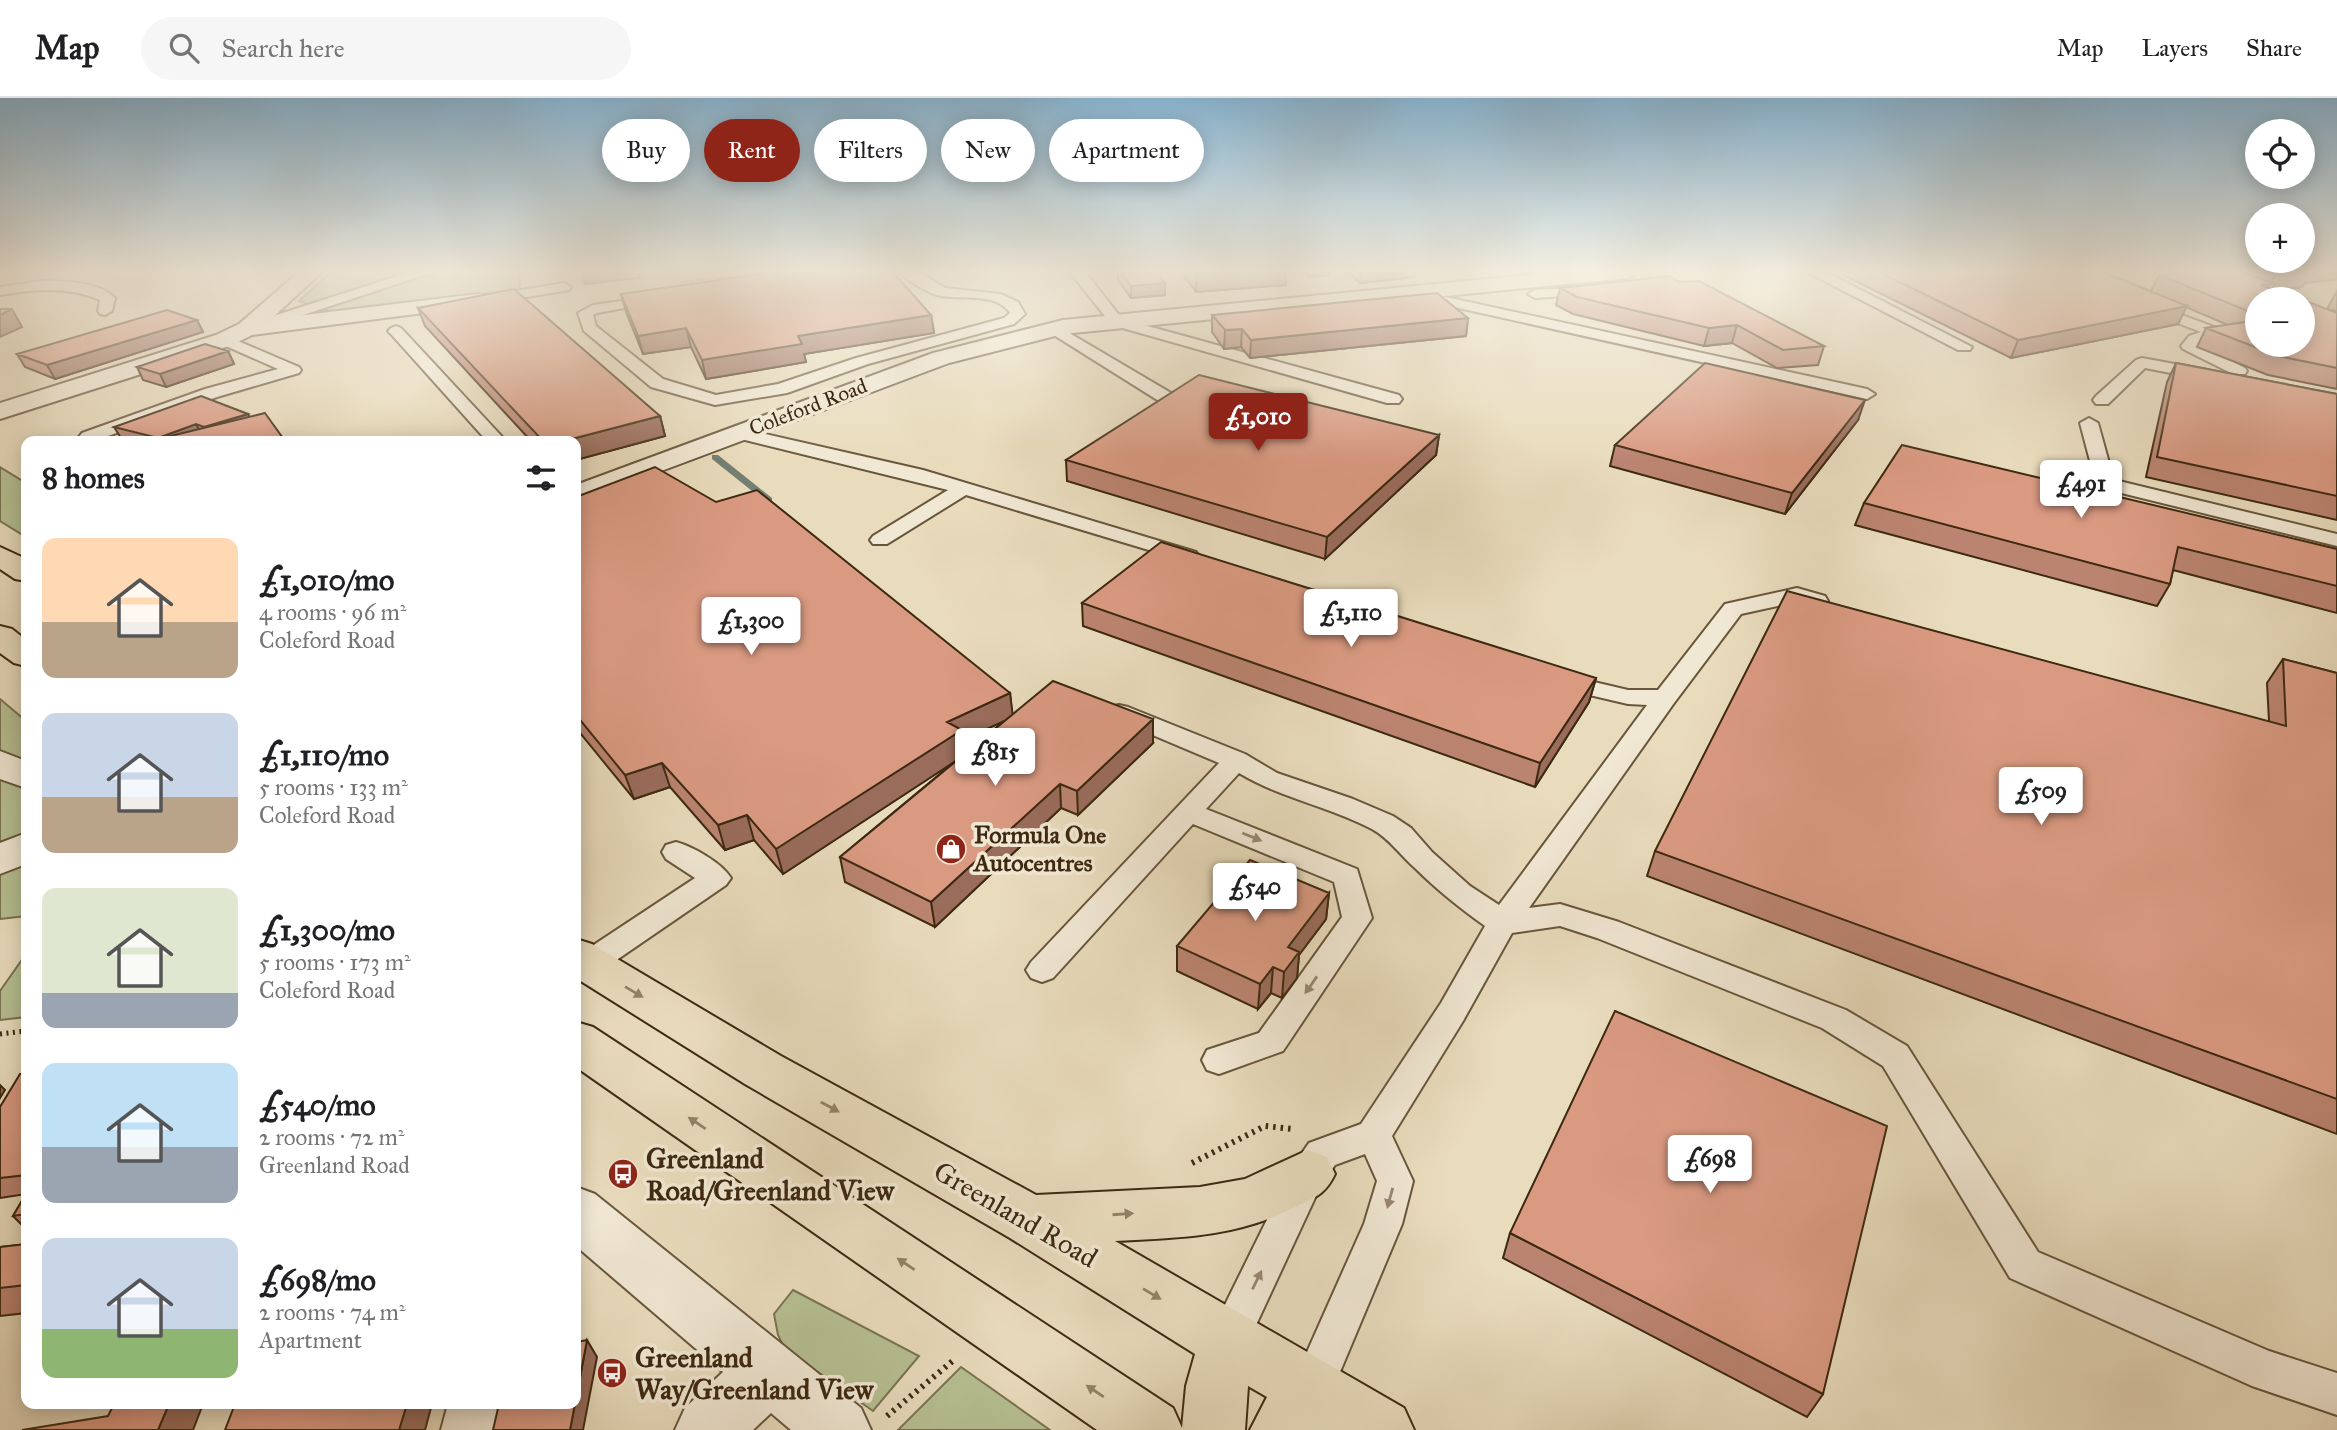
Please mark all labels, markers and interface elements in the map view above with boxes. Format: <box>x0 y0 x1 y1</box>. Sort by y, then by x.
search box <box>141 17 631 80</box>
text: Map <box>35 28 99 68</box>
icon: search <box>165 29 203 67</box>
text: Search here <box>221 32 345 64</box>
text: Map <box>2057 33 2104 63</box>
text: Layers <box>2142 33 2208 63</box>
text: Share <box>2246 33 2302 63</box>
chip: Buy <box>602 119 690 182</box>
chip: Rent <box>704 119 800 182</box>
chip: Filters <box>814 119 927 182</box>
chip: New <box>941 119 1035 182</box>
chip: Apartment <box>1049 119 1204 182</box>
map controls <box>2245 119 2315 357</box>
button: locate <box>2245 119 2315 189</box>
button: + <box>2245 203 2315 273</box>
button: − <box>2245 287 2315 357</box>
street label: Coleford Road <box>745 372 871 441</box>
pin: £1,010 <box>1201 394 1315 453</box>
text: £1,010 <box>1225 402 1291 430</box>
icon: filters <box>522 459 560 497</box>
text: 8 homes <box>42 460 145 496</box>
pin: £491 <box>2040 460 2122 520</box>
text: £491 <box>2056 469 2106 497</box>
text: £1,010/mo <box>259 562 394 598</box>
icon: home <box>98 566 182 650</box>
pin: £1,110 <box>1294 589 1408 649</box>
text: 4 rooms · 96 m² <box>259 598 406 626</box>
pin: £1,300 <box>694 598 808 657</box>
text: £1,110 <box>1320 598 1382 626</box>
text: £1,300 <box>718 606 785 634</box>
text: Coleford Road <box>259 626 395 654</box>
pin: £815 <box>954 728 1036 788</box>
text: £1,110/mo <box>259 737 389 773</box>
text: £815 <box>971 737 1019 765</box>
icon: home <box>98 741 182 825</box>
pin: £509 <box>2000 768 2082 827</box>
text: 5 rooms · 133 m² <box>259 773 408 801</box>
text: £509 <box>2015 776 2067 804</box>
text: Coleford Road <box>259 801 395 829</box>
place label: Formula One Autocentres <box>972 820 1106 878</box>
shop icon: Formula One Autocentres <box>934 832 968 866</box>
one-way arrow <box>1242 832 1263 843</box>
pin: £540 <box>1214 864 1296 923</box>
text: £540 <box>1229 872 1281 900</box>
text: £1,300/mo <box>259 912 395 948</box>
icon: home <box>98 916 182 1000</box>
text: 5 rooms · 173 m² <box>259 948 411 976</box>
text: Coleford Road <box>259 976 395 1004</box>
one-way arrow <box>1304 976 1318 994</box>
one-way arrow <box>625 985 644 998</box>
text: £540/mo <box>259 1087 376 1123</box>
icon: home <box>98 1091 182 1175</box>
one-way arrow <box>820 1101 840 1113</box>
one-way arrow <box>688 1117 707 1130</box>
text: 2 rooms · 72 m² <box>259 1123 404 1151</box>
pin: £698 <box>1669 1136 1751 1195</box>
place label: Greenland Road/Greenland View <box>646 1141 896 1208</box>
text: £698 <box>1684 1144 1736 1172</box>
text: Greenland Road <box>259 1151 410 1179</box>
street label: Greenland Road <box>928 1153 1104 1275</box>
bus stop icon: Greenland Road/Greenland View <box>606 1157 640 1191</box>
one-way arrow <box>1384 1188 1395 1210</box>
one-way arrow <box>1112 1209 1134 1220</box>
one-way arrow <box>897 1257 915 1271</box>
text: £698/mo <box>259 1262 376 1298</box>
icon: home <box>98 1266 182 1350</box>
one-way arrow <box>1252 1270 1263 1290</box>
one-way arrow <box>1142 1288 1161 1300</box>
text: 2 rooms · 74 m² <box>259 1298 405 1326</box>
text: Apartment <box>259 1326 362 1354</box>
place label: Greenland Way/Greenland View <box>635 1340 875 1407</box>
bus stop icon: Greenland Way/Greenland View <box>595 1356 629 1390</box>
one-way arrow <box>1086 1384 1104 1398</box>

